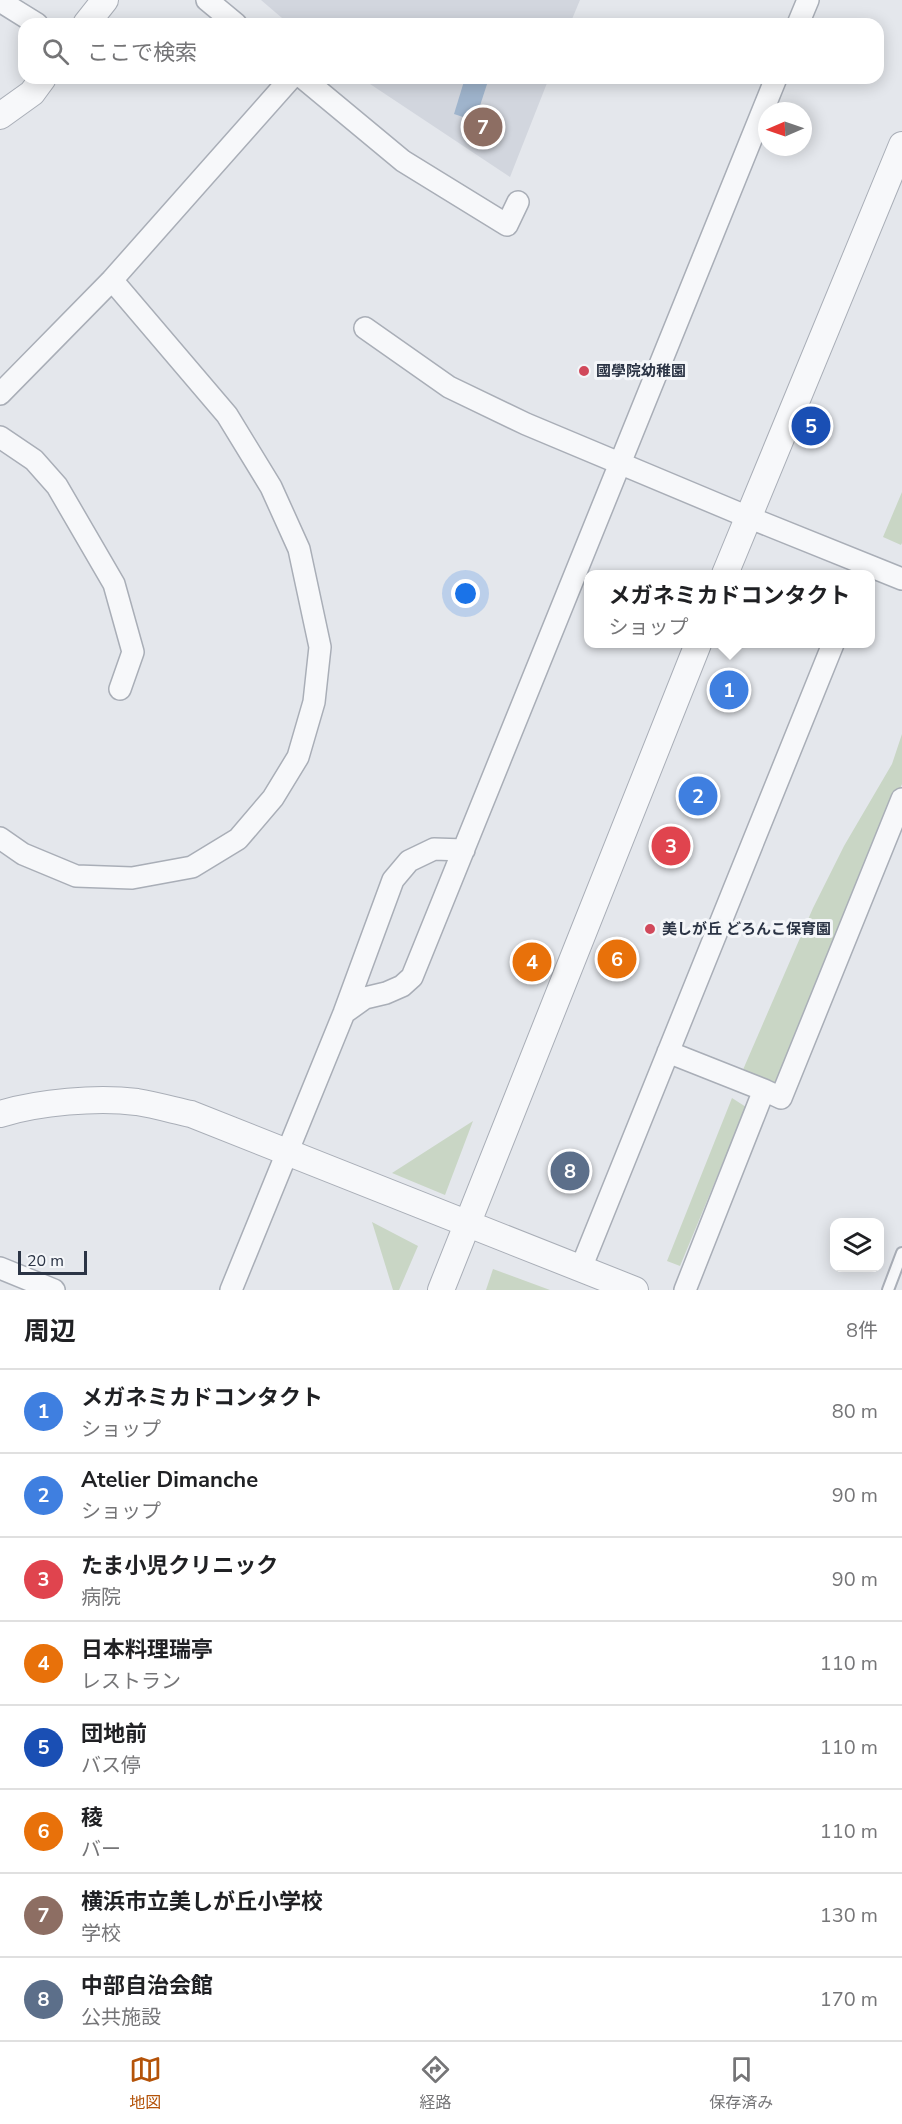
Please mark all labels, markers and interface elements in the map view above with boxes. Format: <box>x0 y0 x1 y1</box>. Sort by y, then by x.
search box <box>18 18 884 84</box>
icon: search <box>39 35 72 68</box>
text: ここで検索 <box>87 38 197 68</box>
north arrow <box>758 102 812 156</box>
pin: 7 <box>464 104 502 150</box>
place label: 國學院幼稚園 <box>596 361 686 381</box>
marker: 國學院幼稚園 <box>577 364 591 378</box>
pin: 5 <box>792 404 830 448</box>
popup <box>584 570 875 648</box>
your location <box>451 579 480 608</box>
text: メガネミカドコンタクト <box>608 581 851 611</box>
text: ショップ <box>608 614 688 641</box>
pin: 1 <box>710 668 748 712</box>
pin: 2 <box>678 774 718 818</box>
pin: 3 <box>652 824 690 868</box>
place label: 美しが丘 どろんこ保育園 <box>662 919 831 939</box>
marker: 美しが丘 どろんこ保育園 <box>643 922 657 936</box>
pin: 6 <box>598 936 636 982</box>
pin: 4 <box>512 940 552 984</box>
pin: 8 <box>550 1148 590 1194</box>
map controls <box>830 1218 884 1272</box>
button: layers <box>830 1218 884 1272</box>
scale bar <box>18 1248 87 1276</box>
text: 20 m <box>27 1250 64 1272</box>
text: 周辺 <box>24 1314 76 1349</box>
text: 8件 <box>846 1317 878 1344</box>
text: メガネミカドコンタクト <box>81 1383 323 1413</box>
text: 1 <box>38 1398 50 1425</box>
text: 80 m <box>832 1398 878 1425</box>
text: ショップ <box>81 1416 161 1443</box>
text: Atelier Dimanche <box>81 1465 258 1495</box>
text: 2 <box>38 1482 50 1509</box>
text: 90 m <box>832 1482 878 1509</box>
text: ショップ <box>81 1498 161 1525</box>
text: たま小児クリニック <box>81 1551 278 1581</box>
text: 3 <box>38 1566 50 1593</box>
text: 90 m <box>832 1566 878 1593</box>
text: 病院 <box>81 1584 121 1611</box>
text: 日本料理瑞亭 <box>81 1635 213 1665</box>
text: 4 <box>38 1650 50 1677</box>
text: 110 m <box>820 1650 878 1677</box>
text: レストラン <box>81 1668 181 1695</box>
text: 団地前 <box>81 1719 147 1749</box>
text: 5 <box>38 1734 50 1761</box>
text: 110 m <box>820 1734 878 1761</box>
text: バス停 <box>81 1752 141 1779</box>
text: 稜 <box>81 1803 103 1833</box>
text: 6 <box>38 1818 50 1845</box>
text: 110 m <box>820 1818 878 1845</box>
text: バー <box>81 1836 121 1863</box>
text: 横浜市立美しが丘小学校 <box>81 1887 323 1917</box>
text: 7 <box>38 1902 50 1929</box>
text: 130 m <box>820 1902 878 1929</box>
text: 学校 <box>81 1920 121 1947</box>
text: 中部自治会館 <box>81 1971 213 2001</box>
text: 8 <box>38 1986 50 2013</box>
text: 170 m <box>820 1986 878 2013</box>
text: 公共施設 <box>81 2004 161 2031</box>
tab: 地図 <box>129 2053 162 2114</box>
tab: 経路 <box>419 2053 452 2114</box>
tab: 保存済み <box>709 2053 773 2114</box>

